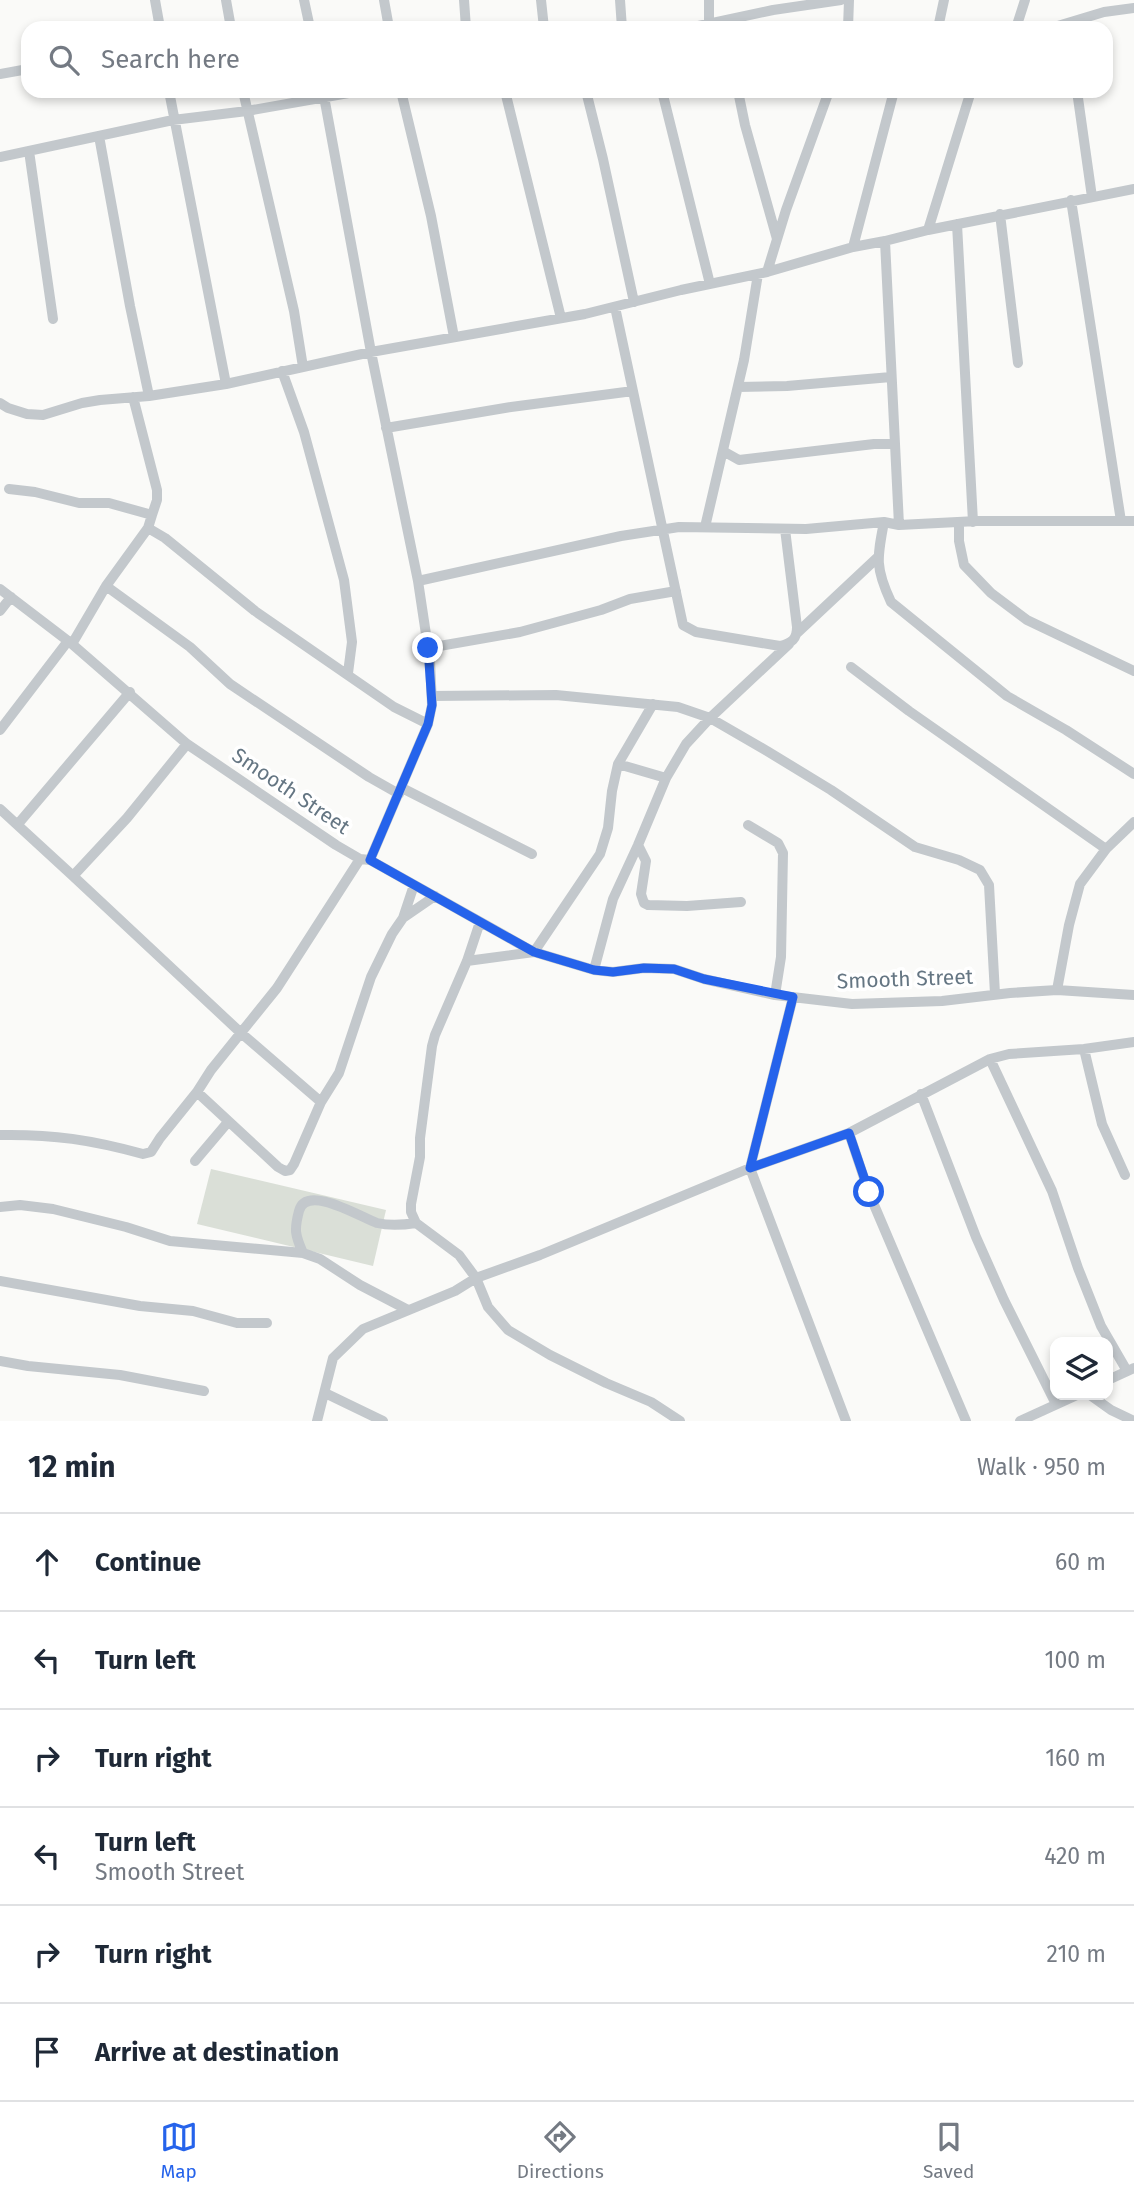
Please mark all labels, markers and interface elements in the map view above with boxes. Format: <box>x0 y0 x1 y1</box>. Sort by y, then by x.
search box <box>21 21 1113 98</box>
icon: search <box>45 41 83 79</box>
text: Search here <box>101 44 240 75</box>
route end <box>412 632 443 663</box>
street label: Smooth Street <box>227 742 355 840</box>
street label: Smooth Street <box>836 964 974 994</box>
route start <box>853 1176 884 1207</box>
map controls <box>1050 1337 1113 1400</box>
button: layers <box>1050 1337 1113 1400</box>
text: 12 min <box>28 1449 116 1485</box>
text: Walk · 950 m <box>977 1453 1106 1481</box>
icon: ahead <box>28 1543 66 1581</box>
text: Continue <box>95 1547 201 1578</box>
text: 60 m <box>1055 1548 1106 1576</box>
icon: left <box>28 1641 66 1679</box>
text: Turn left <box>95 1645 196 1676</box>
text: 100 m <box>1045 1646 1106 1674</box>
icon: right <box>28 1739 66 1777</box>
text: Turn right <box>95 1743 212 1774</box>
text: 160 m <box>1045 1744 1106 1772</box>
text: Turn left <box>95 1827 196 1858</box>
icon: left <box>28 1837 66 1875</box>
text: 420 m <box>1044 1842 1106 1870</box>
text: Smooth Street <box>95 1858 244 1886</box>
icon: right <box>28 1935 66 1973</box>
text: Turn right <box>95 1939 212 1970</box>
text: 210 m <box>1047 1940 1106 1968</box>
icon: arrive <box>28 2033 66 2071</box>
text: Arrive at destination <box>95 2037 339 2068</box>
tab: Map <box>160 2118 198 2183</box>
tab: Directions <box>517 2118 604 2183</box>
tab: Saved <box>923 2118 974 2183</box>

